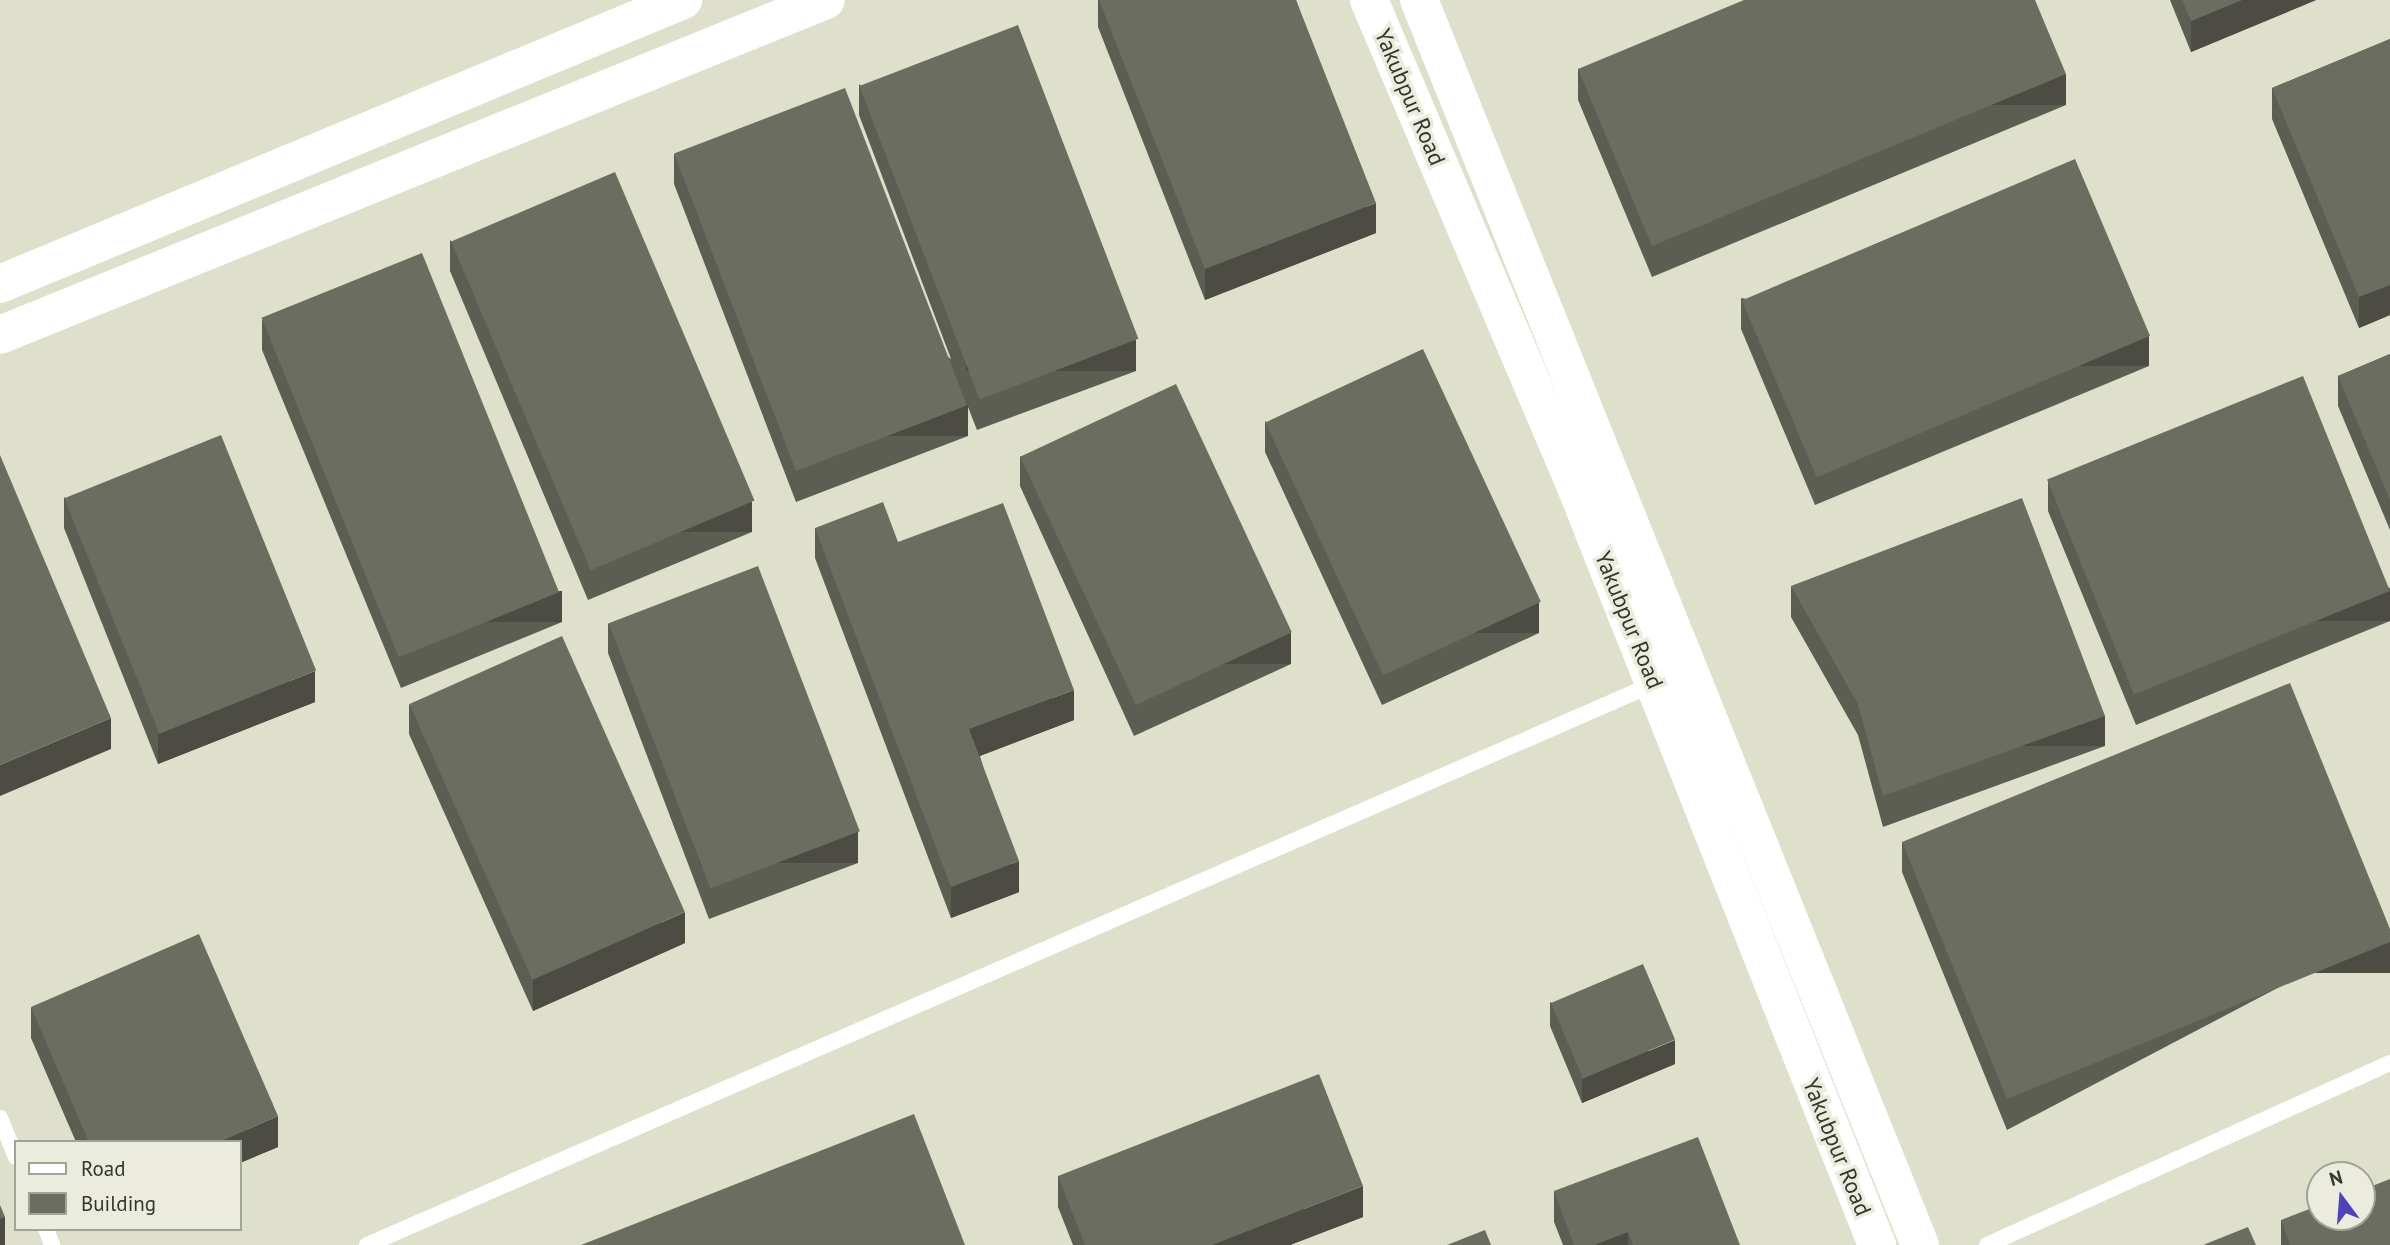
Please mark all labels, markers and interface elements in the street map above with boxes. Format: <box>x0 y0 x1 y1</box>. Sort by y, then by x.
street label: Yakubpur Road <box>1369 24 1451 170</box>
street label: Yakubpur Road <box>1589 547 1669 693</box>
street label: Yakubpur Road <box>1797 1074 1877 1220</box>
legend <box>14 1140 242 1231</box>
text: Road <box>81 1155 125 1182</box>
north arrow <box>2306 1161 2376 1231</box>
text: N <box>2326 1164 2345 1191</box>
text: Building <box>81 1190 156 1217</box>

